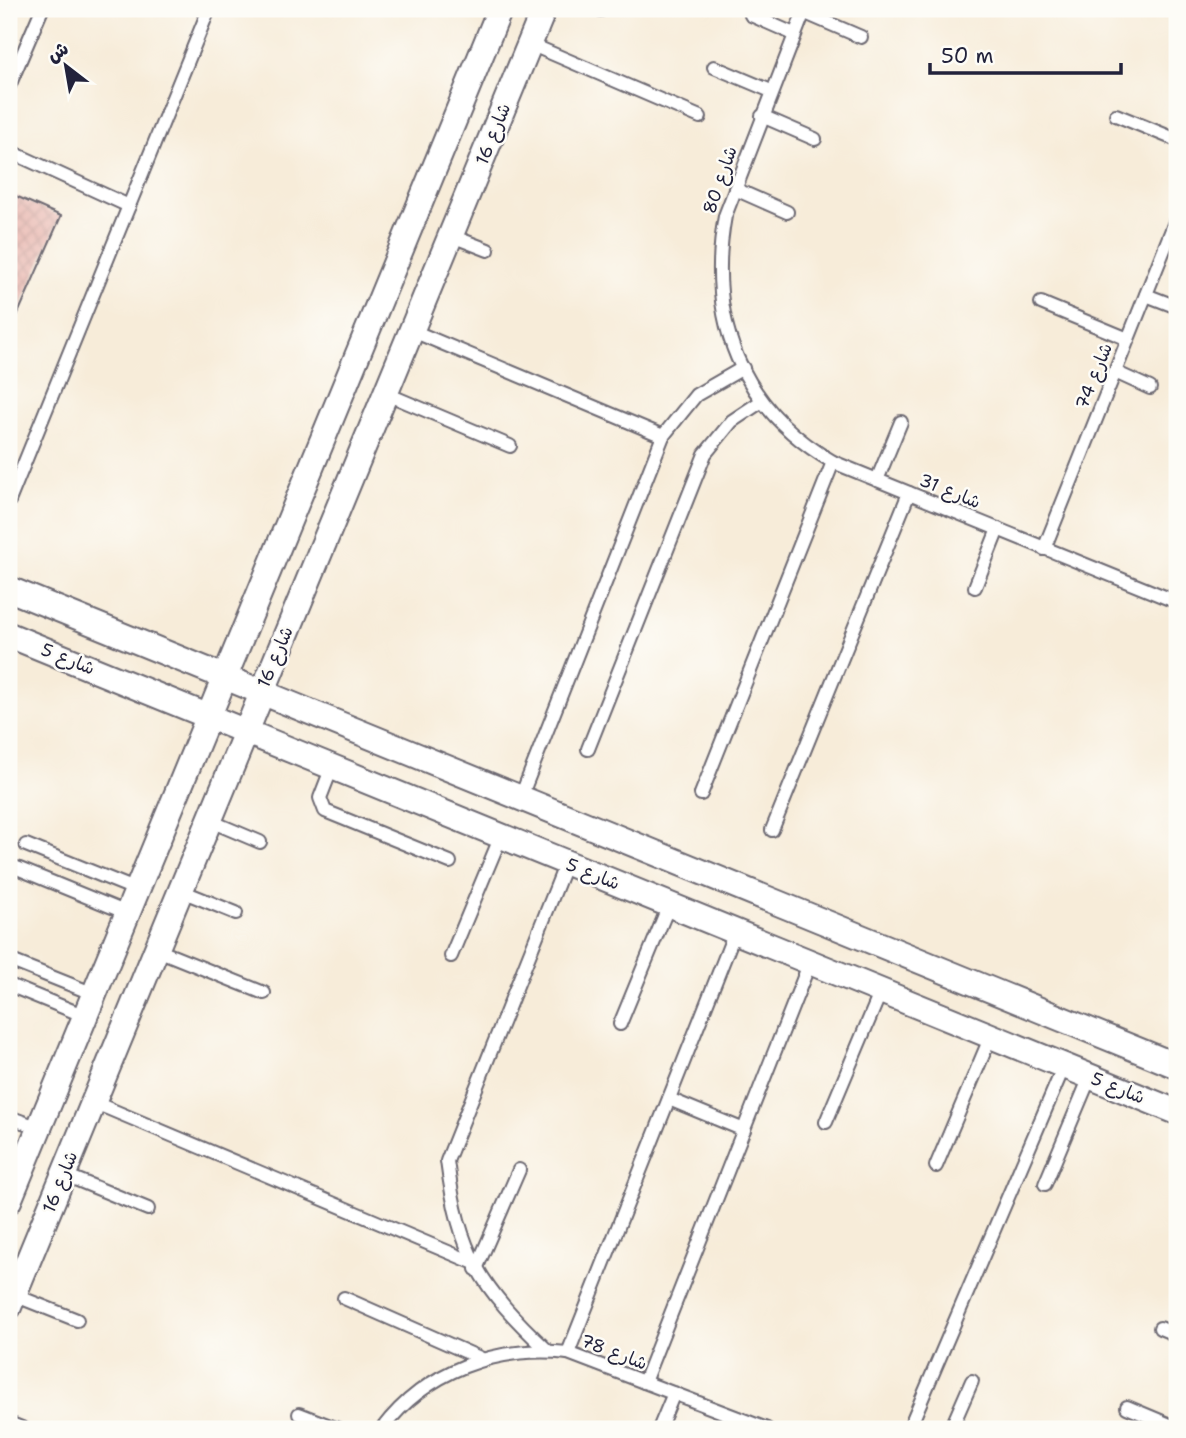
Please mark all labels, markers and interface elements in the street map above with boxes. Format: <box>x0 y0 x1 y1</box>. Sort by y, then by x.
north arrow <box>32 32 102 102</box>
scale bar <box>930 32 1121 76</box>
text: ش <box>42 36 73 68</box>
text: 50 m <box>941 42 994 70</box>
street label: شارع 16 <box>470 100 516 168</box>
street label: شارع 80 <box>697 143 743 217</box>
street label: شارع 74 <box>1070 339 1118 413</box>
street label: شارع 31 <box>916 468 984 514</box>
street label: شارع 16 <box>251 623 299 691</box>
street label: شارع 5 <box>37 637 99 681</box>
street label: شارع 5 <box>562 852 624 896</box>
street label: شارع 5 <box>1087 1066 1149 1110</box>
street label: شارع 16 <box>37 1148 83 1216</box>
street label: شارع 78 <box>577 1328 651 1376</box>

